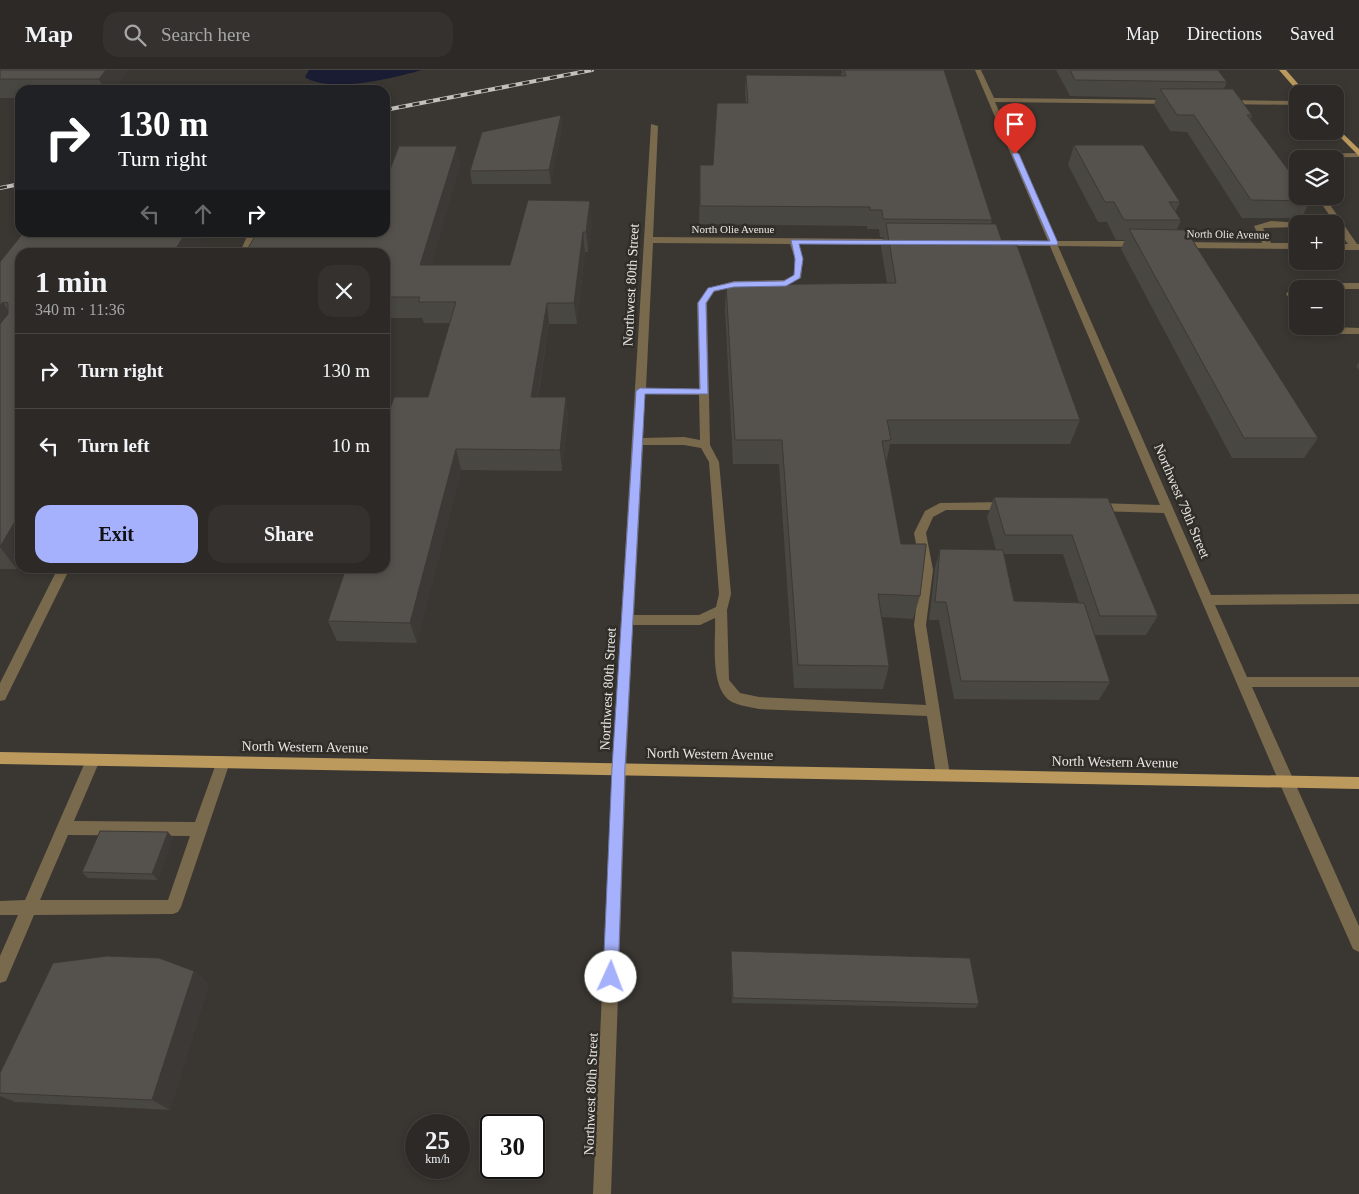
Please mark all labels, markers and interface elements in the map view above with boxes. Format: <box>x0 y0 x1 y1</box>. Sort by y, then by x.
search box <box>103 12 453 57</box>
text: Map <box>25 21 73 47</box>
icon: search <box>121 21 149 49</box>
text: Search here <box>161 24 250 45</box>
text: Map <box>1126 24 1159 44</box>
text: Directions <box>1187 24 1262 44</box>
text: Saved <box>1290 24 1334 44</box>
map controls <box>1289 85 1344 335</box>
button: search <box>1289 85 1344 140</box>
pin <box>994 103 1036 154</box>
icon: right <box>35 105 100 170</box>
text: 130 m <box>118 105 208 144</box>
icon: arrive <box>1001 110 1029 138</box>
text: Turn right <box>118 146 207 171</box>
button: layers <box>1289 150 1344 205</box>
icon: left <box>136 200 164 228</box>
icon: ahead <box>189 200 217 228</box>
icon: right <box>242 200 270 228</box>
button: + <box>1289 215 1344 270</box>
street label: Northwest 80th Street <box>620 223 642 347</box>
street label: North Olie Avenue <box>692 223 775 235</box>
street label: North Olie Avenue <box>1186 227 1270 241</box>
text: 1 min <box>35 265 108 298</box>
button: close <box>318 265 370 317</box>
button: − <box>1289 280 1344 335</box>
text: 340 m · 11:36 <box>35 301 125 318</box>
icon: right <box>35 357 63 385</box>
text: Turn right <box>78 360 163 381</box>
text: 130 m <box>322 360 370 381</box>
icon: left <box>35 432 63 460</box>
text: Turn left <box>78 435 150 456</box>
text: 10 m <box>331 435 370 456</box>
street label: Northwest 79th Street <box>1151 442 1213 561</box>
button: Exit <box>35 505 198 563</box>
button: Share <box>208 505 370 563</box>
street label: Northwest 80th Street <box>597 627 619 751</box>
street label: North Western Avenue <box>242 738 368 756</box>
street label: North Western Avenue <box>647 745 773 763</box>
street label: North Western Avenue <box>1052 753 1178 771</box>
position arrow <box>584 950 636 1002</box>
street label: Northwest 80th Street <box>581 1032 601 1156</box>
speed limit sign: 30 <box>480 1114 545 1179</box>
text: 25 <box>425 1127 450 1154</box>
text: km/h <box>425 1152 450 1166</box>

